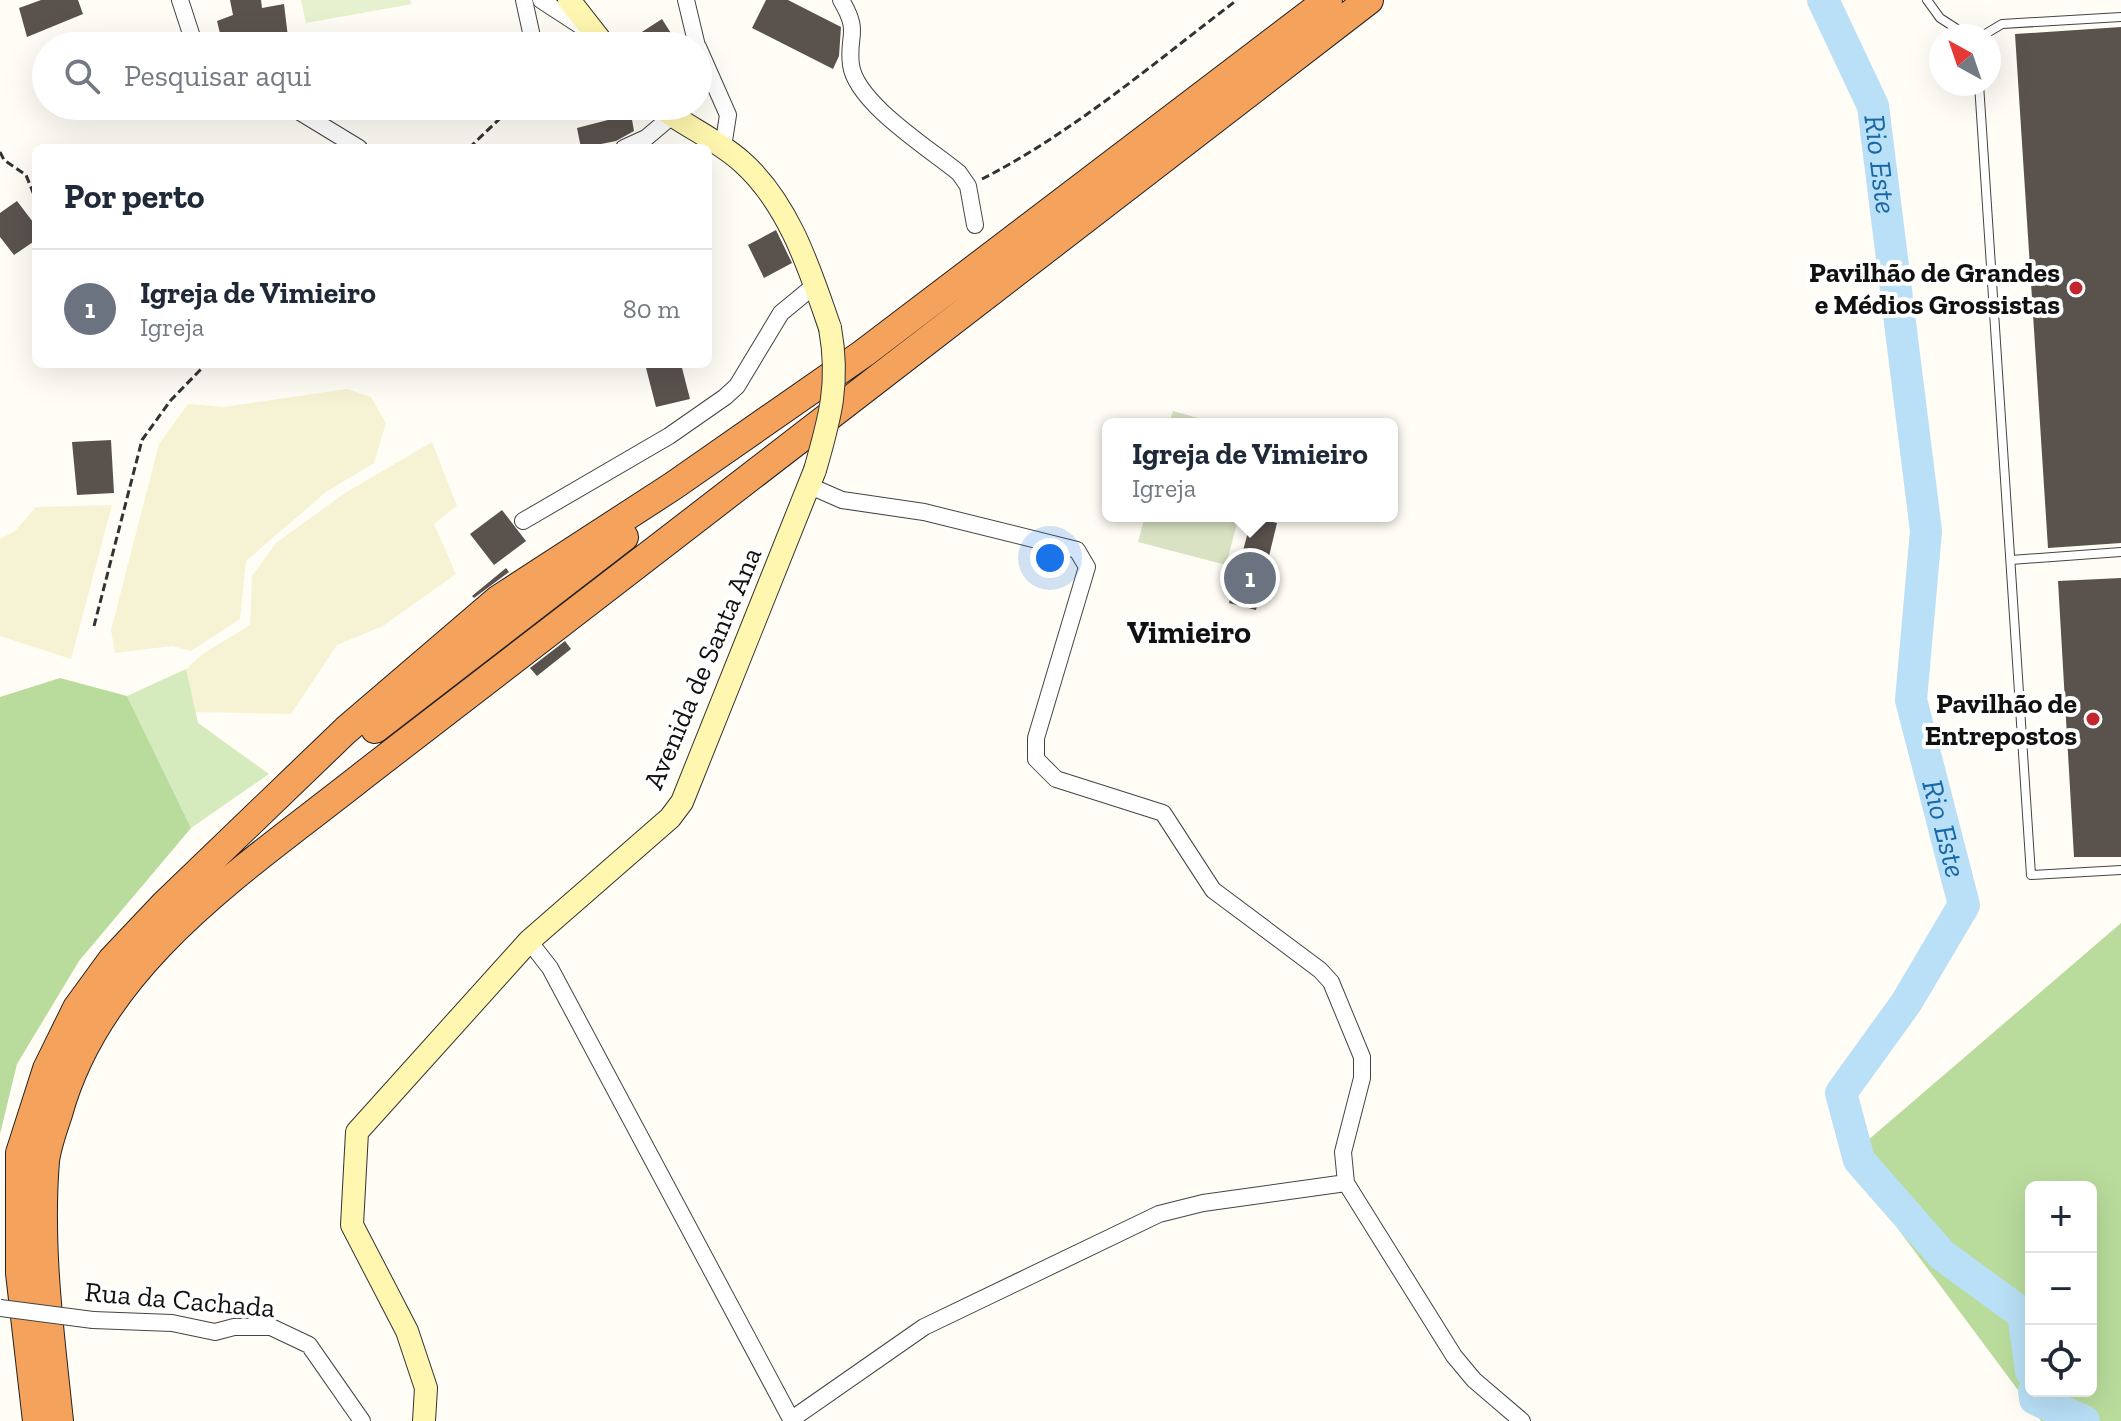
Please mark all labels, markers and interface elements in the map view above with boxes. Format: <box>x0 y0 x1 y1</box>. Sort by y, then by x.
north arrow <box>1929 24 2001 96</box>
search box <box>32 32 712 120</box>
icon: search <box>60 54 104 98</box>
text: Pesquisar aqui <box>124 58 311 94</box>
water label: Rio Este <box>1856 113 1904 216</box>
text: Por perto <box>64 176 204 217</box>
place label: Pavilhão de Grandes e Médios Grossistas <box>1809 256 2060 321</box>
text: Igreja de Vimieiro <box>140 275 376 311</box>
marker: Pavilhão de Grandes e Médios Grossistas <box>2067 279 2085 297</box>
text: 1 <box>85 293 95 325</box>
text: 80 m <box>623 293 680 325</box>
text: Igreja <box>140 311 204 343</box>
popup <box>1102 418 1398 522</box>
text: Igreja de Vimieiro <box>1132 436 1368 472</box>
text: Igreja <box>1132 472 1196 504</box>
your location <box>1030 538 1070 578</box>
street label: Avenida de Santa Ana <box>637 542 769 794</box>
pin: 1 <box>1224 548 1276 608</box>
district label: Vimieiro <box>1127 613 1251 651</box>
place label: Pavilhão de Entrepostos <box>1925 687 2077 752</box>
marker: Pavilhão de Entrepostos <box>2084 710 2102 728</box>
water label: Rio Este <box>1914 776 1974 881</box>
map controls <box>2025 1181 2097 1397</box>
button: + <box>2025 1181 2097 1253</box>
button: − <box>2025 1253 2097 1325</box>
street label: Rua da Cachada <box>83 1275 277 1324</box>
button: locate <box>2025 1325 2097 1397</box>

